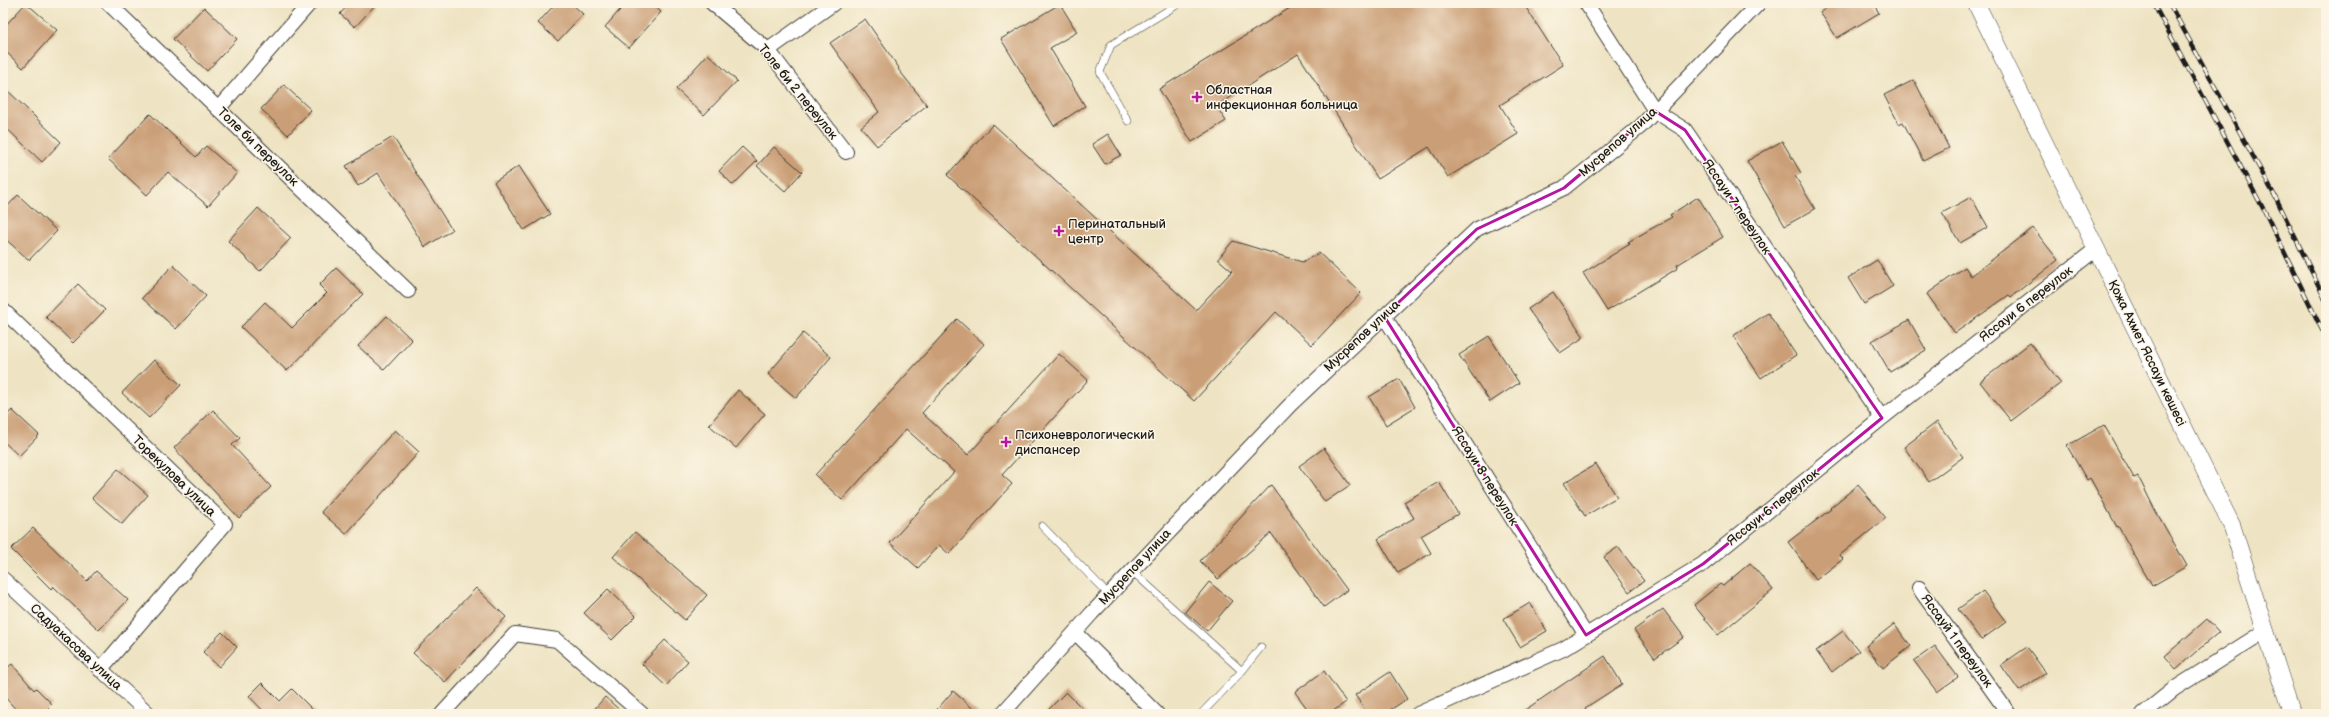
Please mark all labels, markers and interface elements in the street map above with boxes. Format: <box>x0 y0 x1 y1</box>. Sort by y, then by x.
street label: Толе би 2 переулок <box>755 41 841 143</box>
place label: Областная инфекционная больница <box>1206 82 1358 113</box>
marker: Областная инфекционная больница <box>1191 91 1203 103</box>
street label: Мусрепов улица <box>1576 103 1661 180</box>
street label: Толе би переулок <box>214 104 302 190</box>
street label: Яссауи 7 переулок <box>1699 156 1775 258</box>
place label: Перинатальный центр <box>1068 216 1166 247</box>
marker: Перинатальный центр <box>1053 225 1065 237</box>
street label: Яссауи 6 переулок <box>1976 262 2076 345</box>
street label: Қожа Ахмет Яссауи көшесі <box>2105 277 2189 429</box>
street label: Мусрепов улица <box>1321 296 1404 375</box>
street label: Яссауи 8 переулок <box>1448 423 1522 529</box>
place label: Психоневрологический диспансер <box>1015 427 1155 458</box>
street label: Торекулова улица <box>129 432 219 520</box>
marker: Психоневрологический диспансер <box>1000 436 1012 448</box>
street label: Яссауи 6 переулок <box>1724 465 1822 549</box>
street label: Мусрепов улица <box>1096 525 1175 608</box>
street label: Яссауй 1 переулок <box>1918 591 1996 691</box>
street label: Садуакасова улица <box>27 600 125 694</box>

